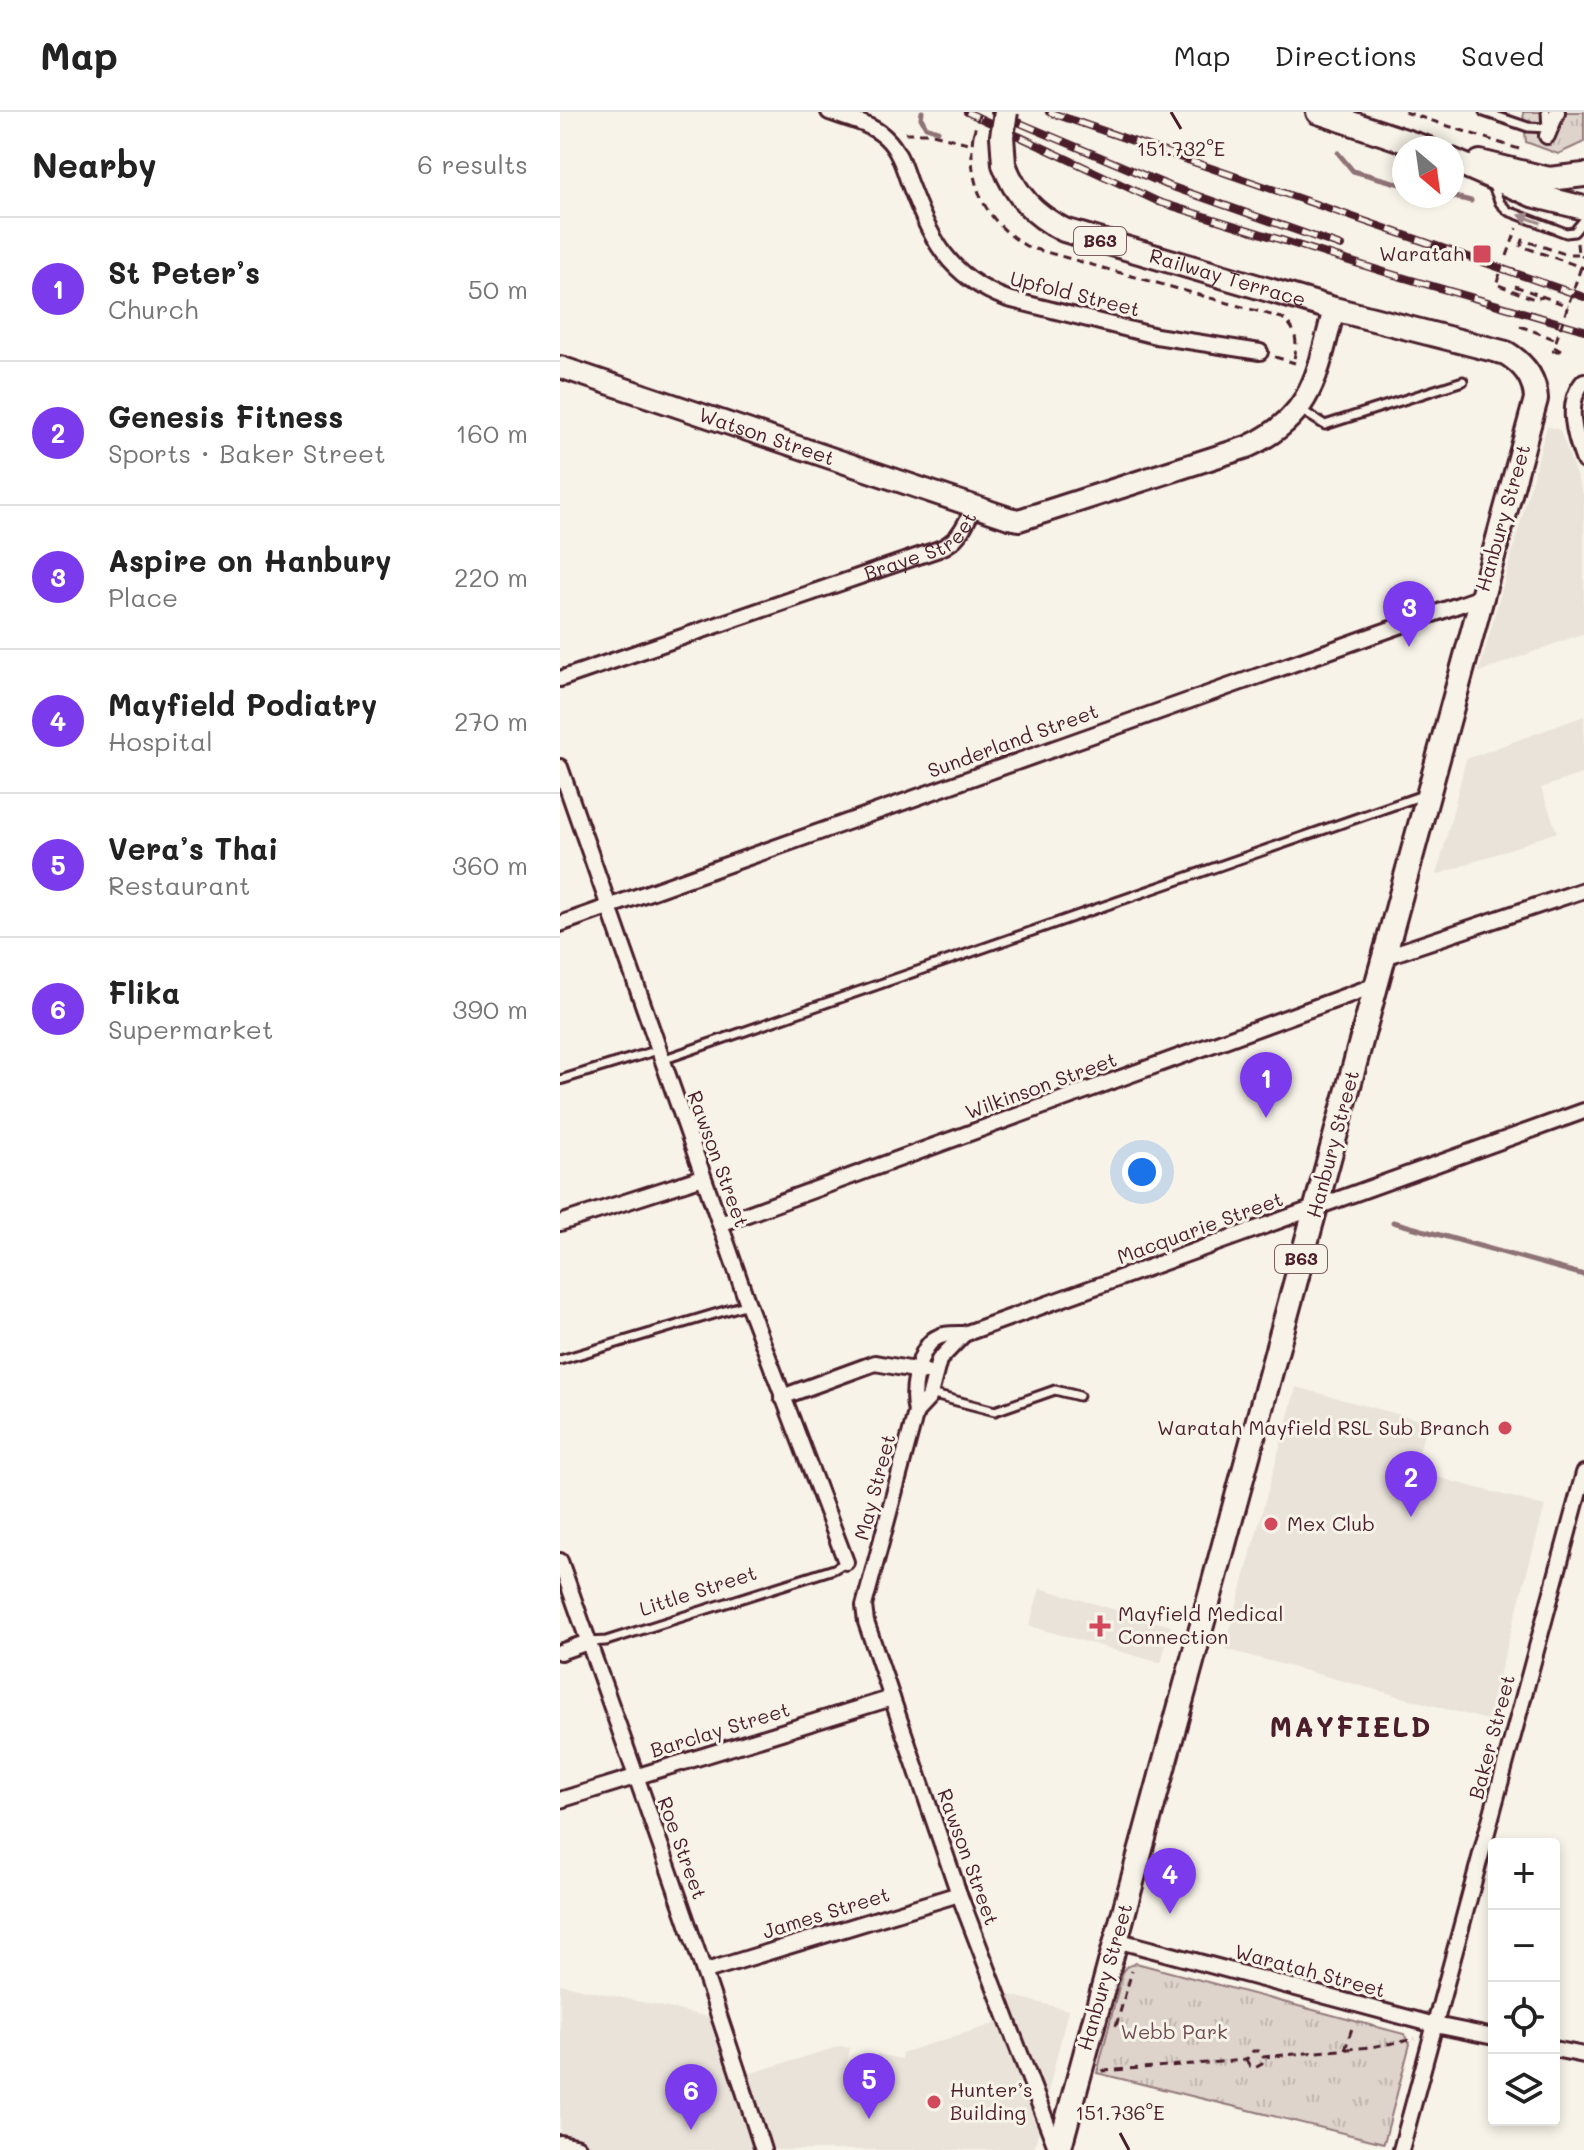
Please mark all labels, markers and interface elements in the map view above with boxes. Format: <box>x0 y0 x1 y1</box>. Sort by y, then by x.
text: Map <box>40 30 118 80</box>
text: Map <box>1174 37 1231 73</box>
text: Directions <box>1275 37 1417 73</box>
text: Saved <box>1461 37 1544 73</box>
text: 151.732°E <box>1137 135 1225 161</box>
north arrow <box>1392 136 1464 208</box>
text: Nearby <box>32 142 157 187</box>
text: 6 results <box>417 147 528 181</box>
one-way arrow <box>1518 212 1542 225</box>
road number: B63 <box>1074 227 1126 255</box>
place label: Waratah <box>1379 240 1464 266</box>
street label: Railway Terrace <box>1147 242 1309 312</box>
marker: Waratah <box>1471 243 1493 265</box>
text: St Peter’s <box>108 252 260 292</box>
street label: Upfold Street <box>1008 264 1143 322</box>
text: 1 <box>52 272 64 306</box>
text: 50 m <box>468 272 528 306</box>
text: Church <box>108 292 198 326</box>
text: Genesis Fitness <box>108 396 343 436</box>
street label: Watson Street <box>696 401 838 470</box>
text: 2 <box>51 416 65 450</box>
text: 160 m <box>456 416 528 450</box>
text: Sports · Baker Street <box>108 436 386 470</box>
street label: Hanbury Street <box>1469 441 1535 594</box>
street label: Braye Street <box>860 507 982 586</box>
text: Aspire on Hanbury <box>108 540 392 580</box>
text: 3 <box>50 560 66 594</box>
text: 220 m <box>454 560 528 594</box>
text: Place <box>108 580 178 614</box>
pin: 3 <box>1383 581 1435 647</box>
text: Mayfield Podiatry <box>108 684 377 724</box>
street label: Sunderland Street <box>924 697 1102 783</box>
text: 4 <box>50 704 66 738</box>
text: 270 m <box>454 704 528 738</box>
text: Hospital <box>108 724 213 758</box>
text: Vera’s Thai <box>108 828 278 868</box>
text: 5 <box>50 848 66 882</box>
text: 360 m <box>452 848 528 882</box>
text: Restaurant <box>108 868 250 902</box>
text: Flika <box>108 972 180 1012</box>
text: 6 <box>50 992 66 1026</box>
text: 390 m <box>452 992 528 1026</box>
text: Supermarket <box>108 1012 273 1046</box>
street label: Wilkinson Street <box>961 1046 1120 1125</box>
pin: 1 <box>1240 1052 1292 1118</box>
street label: Hanbury Street <box>1300 1067 1364 1221</box>
street label: Rawson Street <box>682 1087 756 1231</box>
your location <box>1122 1152 1162 1192</box>
street label: Macquarie Street <box>1113 1185 1286 1269</box>
road number: B63 <box>1275 1245 1327 1273</box>
place label: Waratah Mayfield RSL Sub Branch <box>1157 1414 1489 1440</box>
marker: Waratah Mayfield RSL Sub Branch <box>1496 1419 1514 1437</box>
street label: May Street <box>847 1431 901 1543</box>
pin: 2 <box>1385 1451 1437 1517</box>
place label: Mex Club <box>1287 1510 1375 1536</box>
marker: Mex Club <box>1262 1515 1280 1533</box>
street label: Little Street <box>636 1559 760 1621</box>
place label: Mayfield Medical Connection <box>1118 1600 1284 1649</box>
marker: Mayfield Medical Connection <box>1089 1615 1111 1637</box>
street label: Baker Street <box>1462 1672 1520 1802</box>
street label: Barclay Street <box>647 1695 793 1763</box>
district label: MAYFIELD <box>1270 1708 1432 1744</box>
street label: Rawson Street <box>932 1785 1006 1929</box>
street label: Roe Street <box>652 1793 713 1902</box>
map controls <box>1488 1838 1560 2126</box>
button: + <box>1488 1838 1560 1910</box>
pin: 4 <box>1144 1848 1196 1914</box>
street label: James Street <box>759 1880 892 1944</box>
street label: Hanbury Street <box>1071 1900 1137 2053</box>
button: − <box>1488 1910 1560 1982</box>
street label: Waratah Street <box>1232 1937 1389 2003</box>
button: locate <box>1488 1982 1560 2054</box>
park label: Webb Park <box>1120 2018 1228 2044</box>
pin: 5 <box>843 2053 895 2119</box>
button: layers <box>1488 2054 1560 2126</box>
pin: 6 <box>665 2064 717 2130</box>
place label: Hunter’s Building <box>950 2076 1033 2125</box>
marker: Hunter’s Building <box>925 2093 943 2111</box>
text: 151.736°E <box>1075 2099 1165 2125</box>

